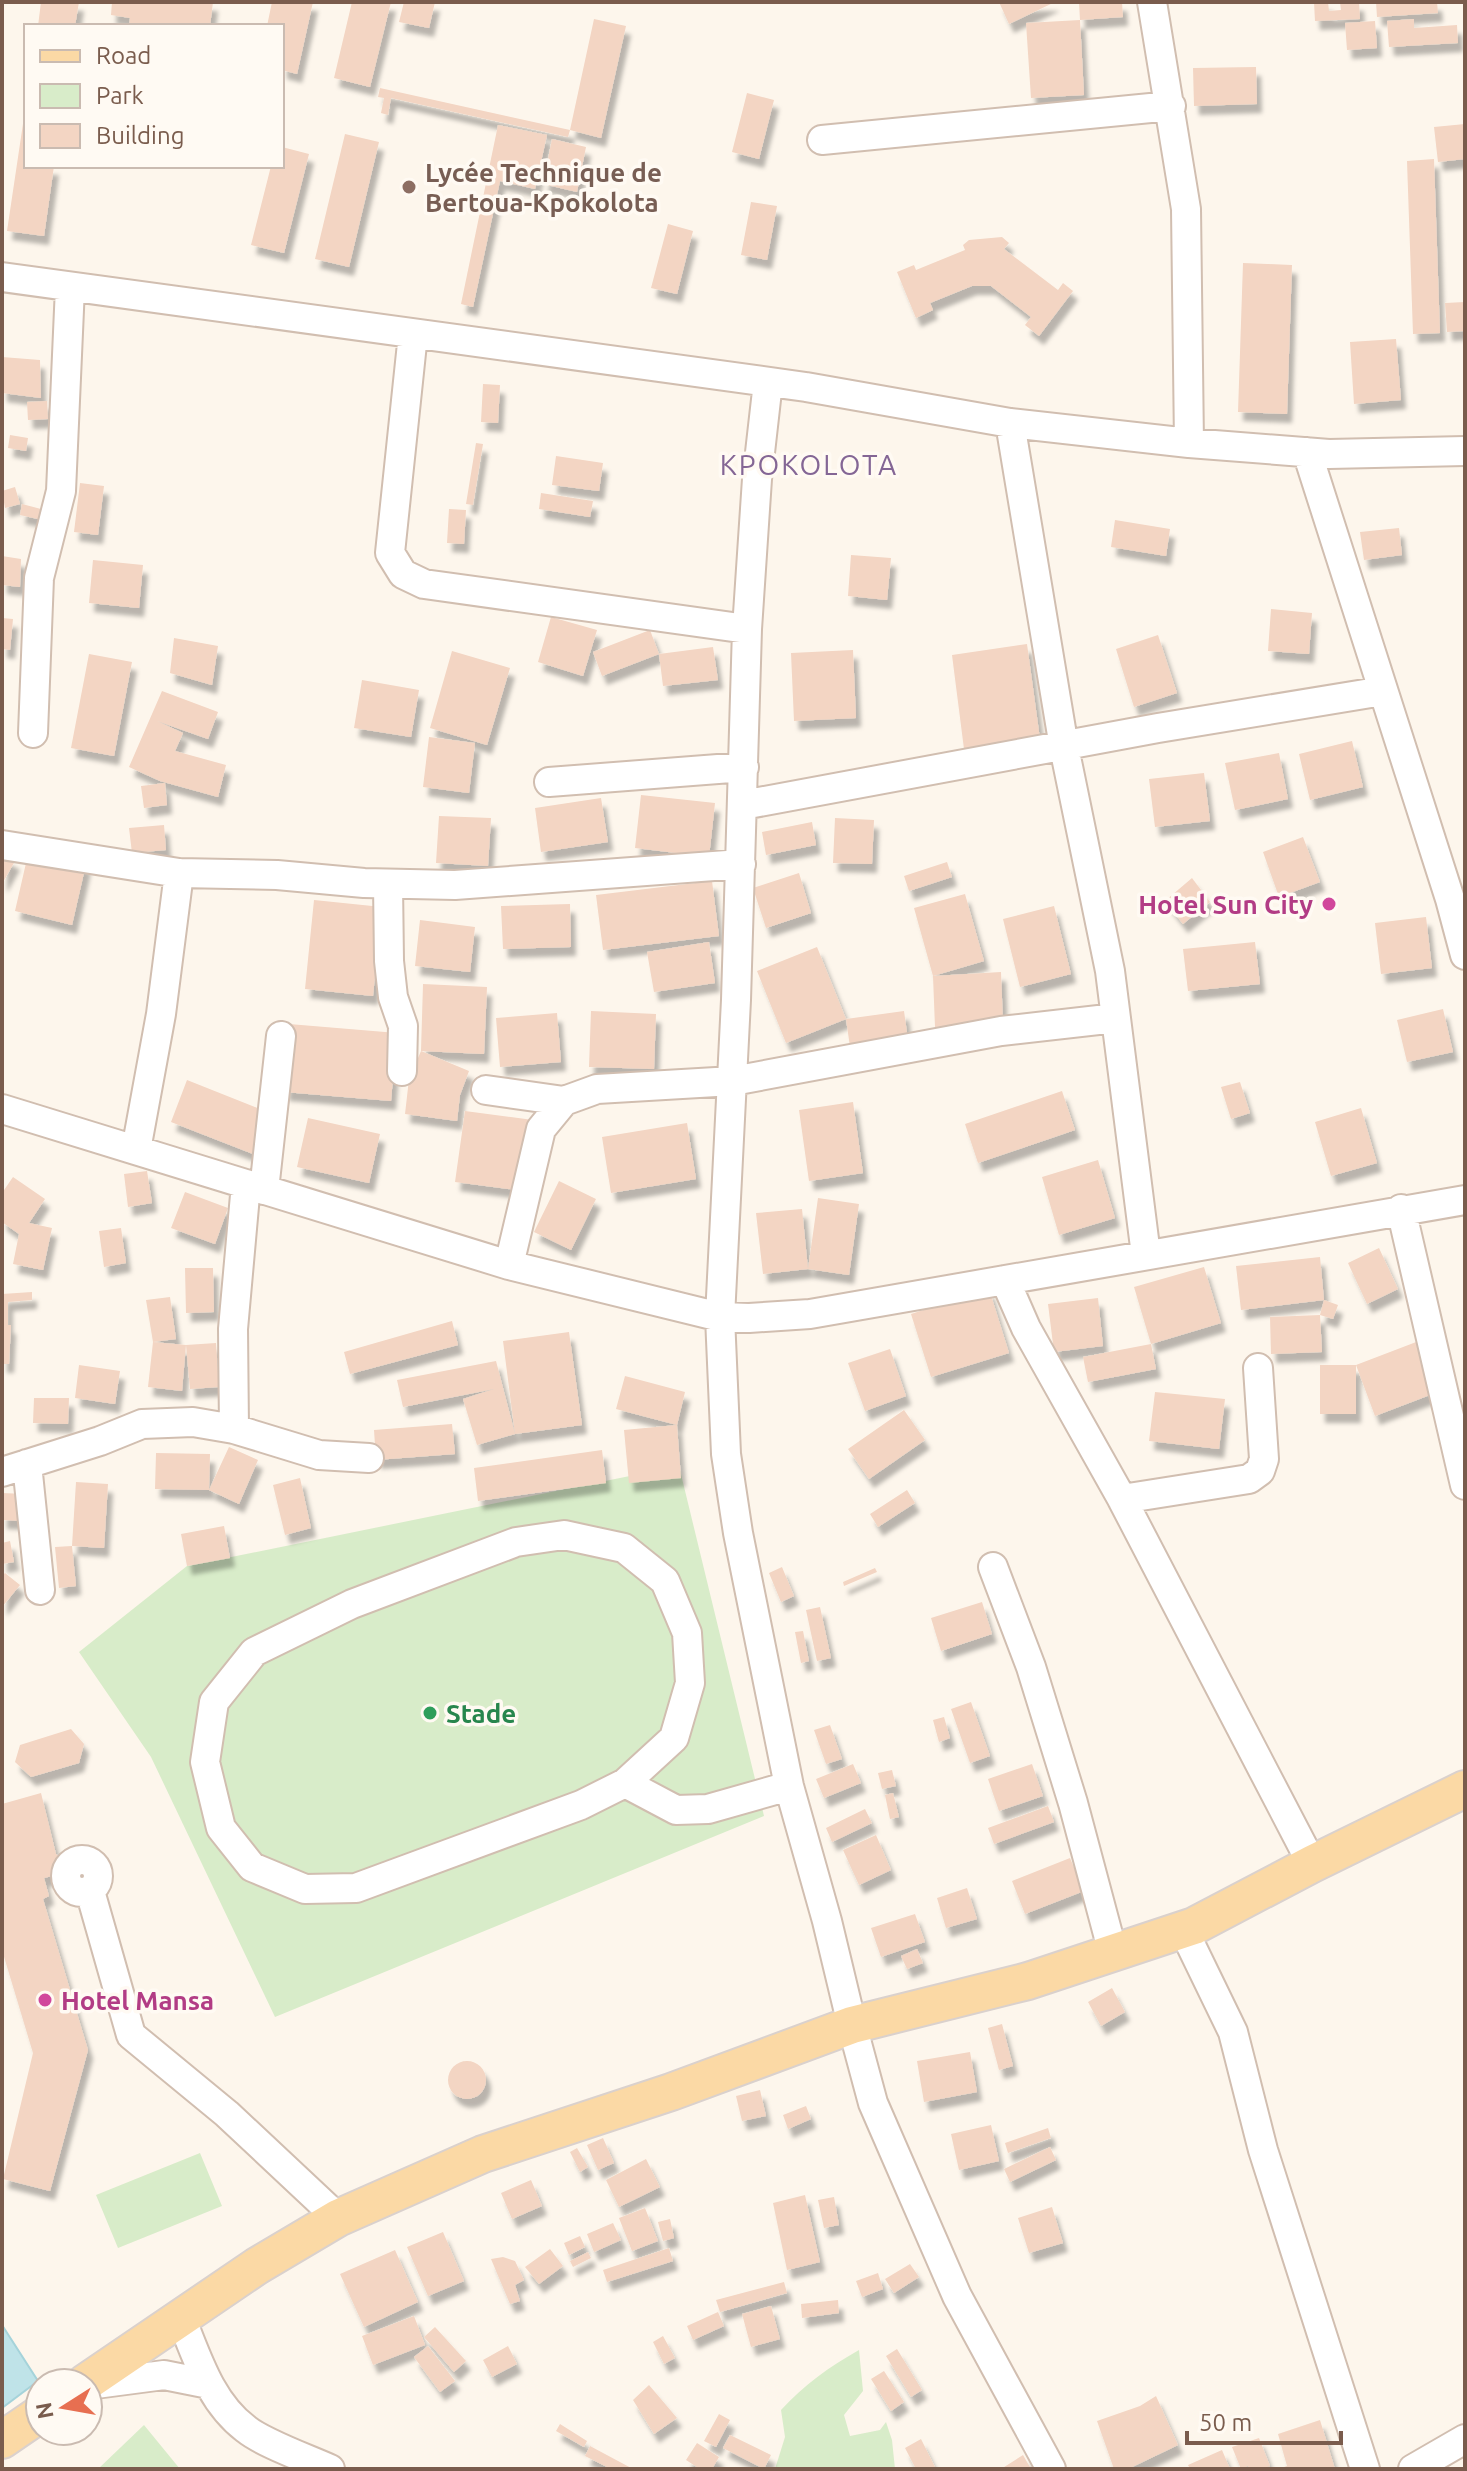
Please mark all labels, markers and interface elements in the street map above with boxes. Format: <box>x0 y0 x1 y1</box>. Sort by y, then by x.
legend <box>24 24 284 168</box>
text: Road <box>96 42 151 69</box>
text: Park <box>96 82 144 109</box>
text: Building <box>96 122 184 149</box>
place label: Lycée Technique de Bertoua-Kpokolota <box>425 158 662 217</box>
marker: Lycée Technique de Bertoua-Kpokolota <box>400 178 418 196</box>
district label: KPOKOLOTA <box>720 449 898 480</box>
place label: Hotel Sun City <box>1138 890 1313 919</box>
marker: Hotel Sun City <box>1320 895 1338 913</box>
place label: Stade <box>446 1699 516 1728</box>
marker: Stade <box>421 1704 439 1722</box>
place label: Hotel Mansa <box>61 1986 214 2015</box>
marker: Hotel Mansa <box>36 1991 54 2009</box>
north arrow <box>24 2367 104 2447</box>
scale bar <box>1187 2395 1341 2445</box>
text: N <box>30 2400 58 2421</box>
text: 50 m <box>1199 2409 1252 2436</box>

